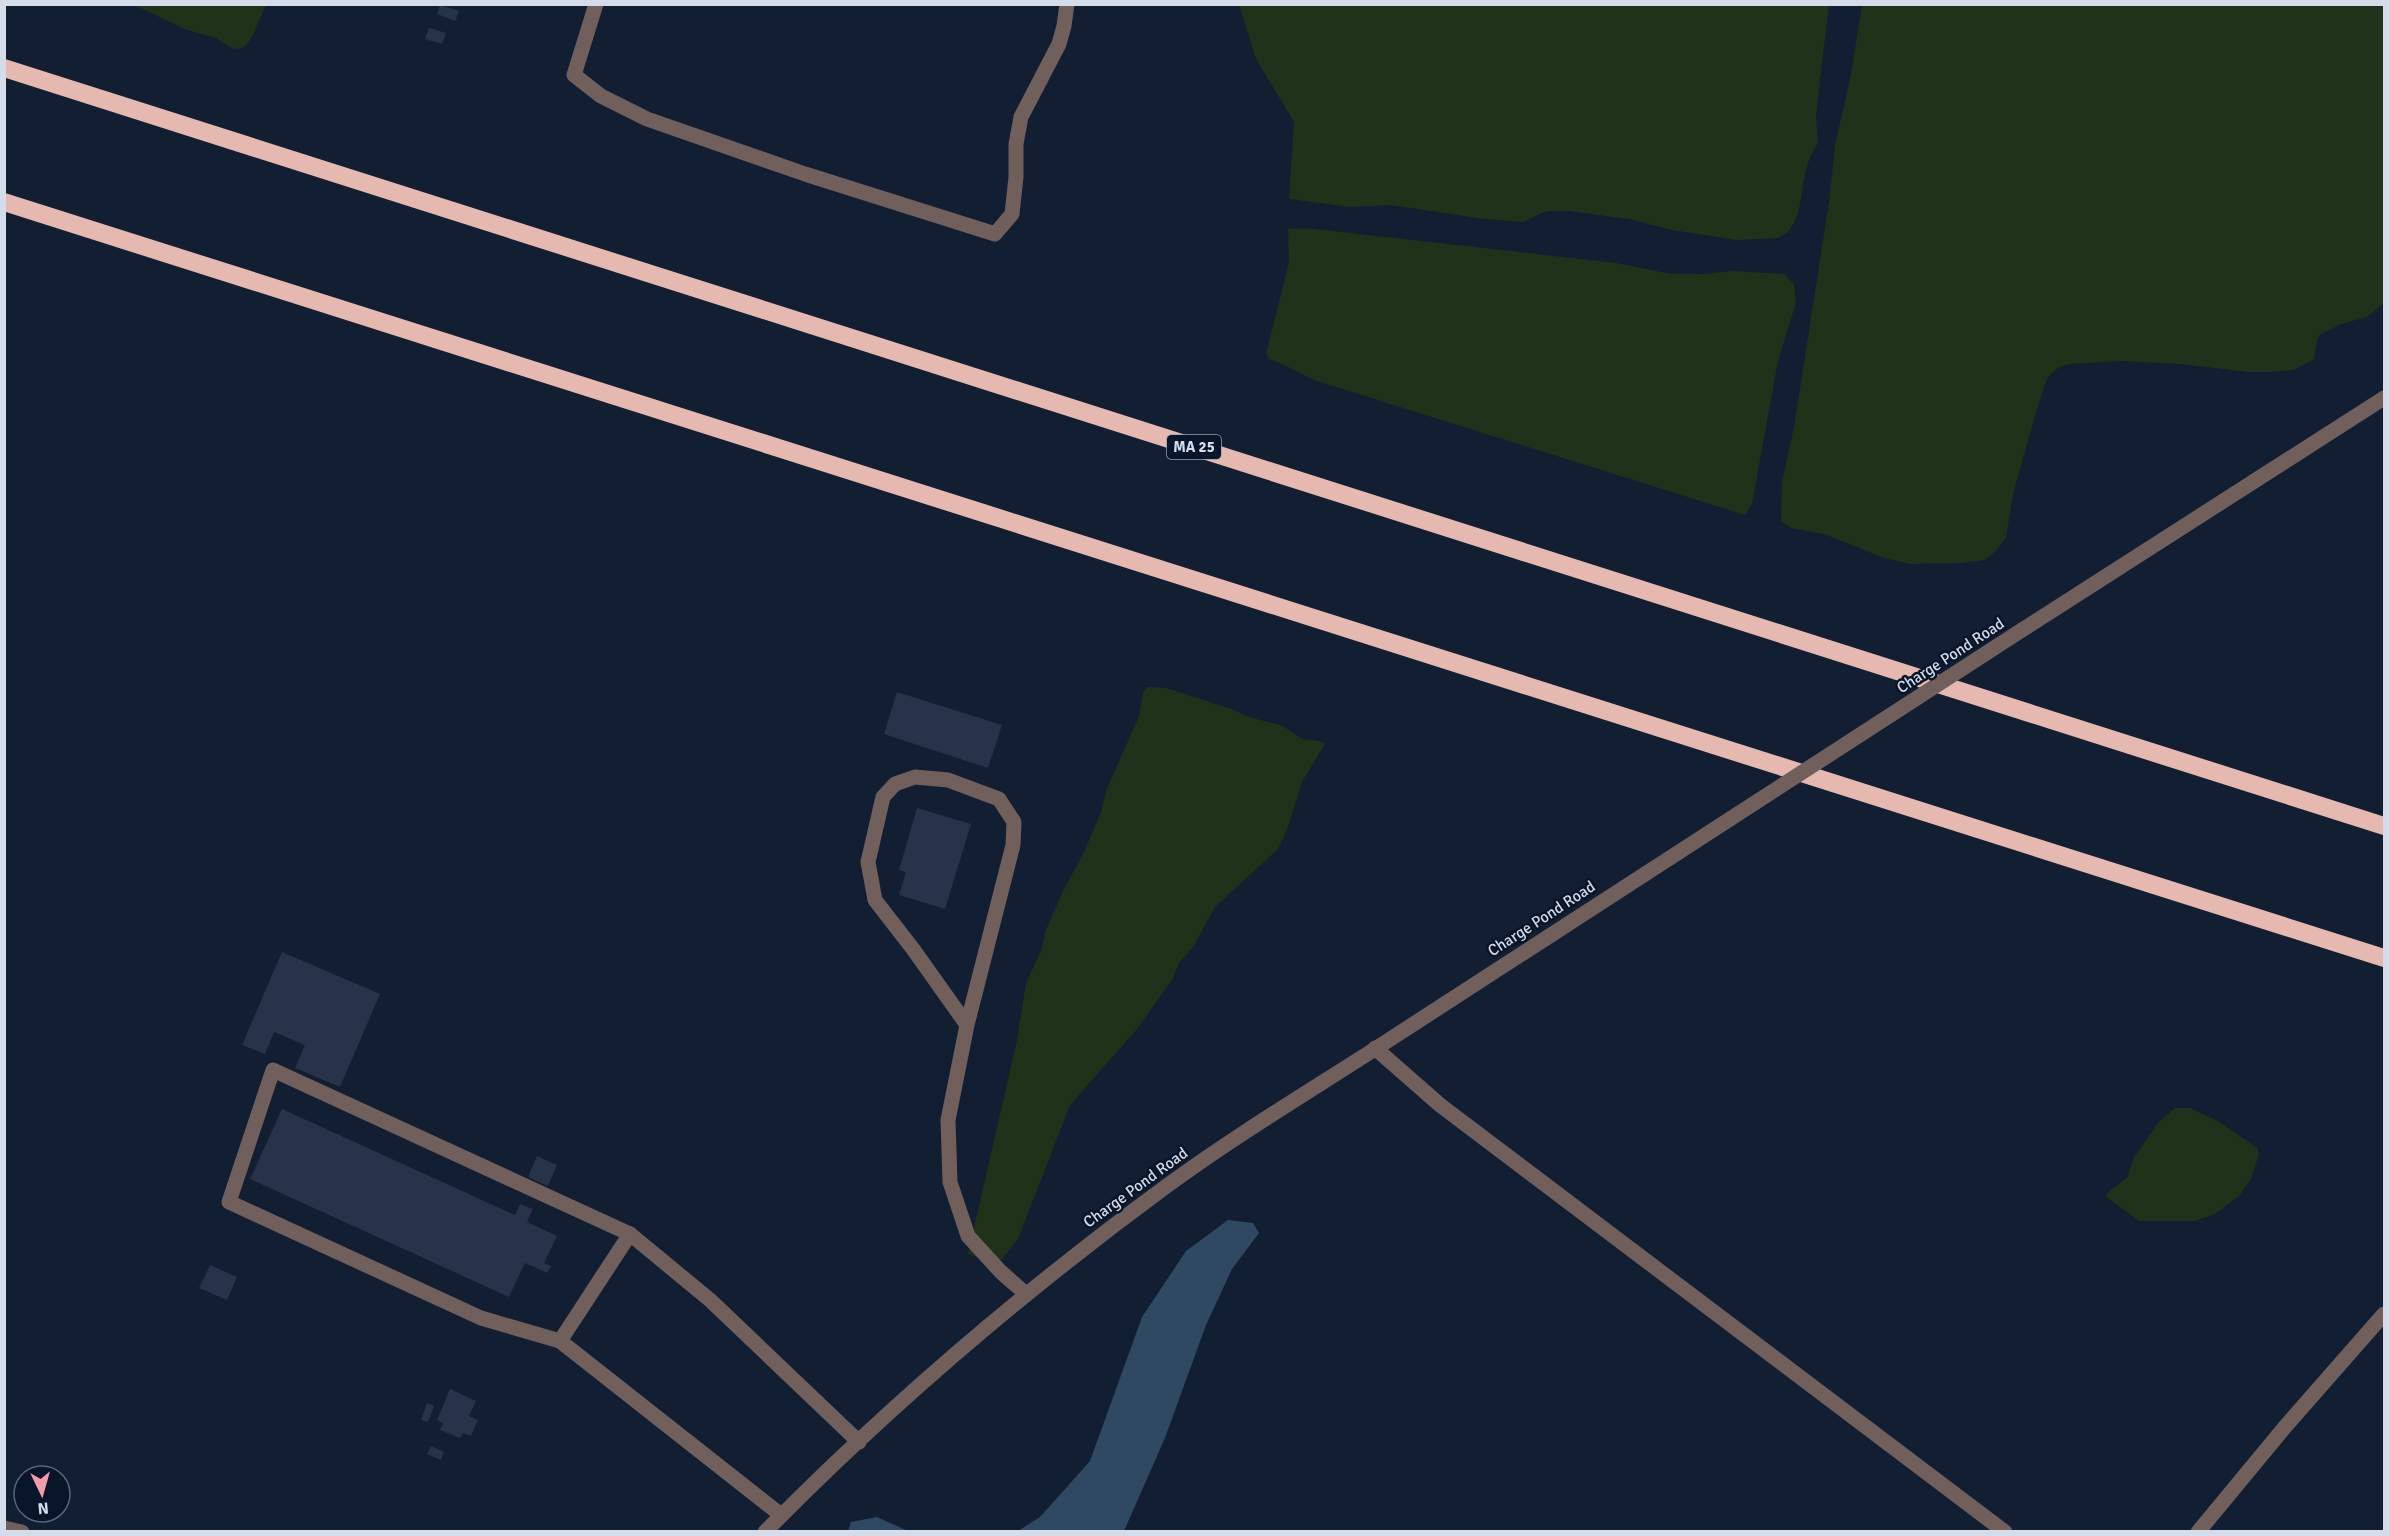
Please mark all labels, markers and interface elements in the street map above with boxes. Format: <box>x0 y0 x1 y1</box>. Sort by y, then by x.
road number: MA 25 <box>1167 435 1221 459</box>
street label: Charge Pond Road <box>1893 614 2008 698</box>
street label: Charge Pond Road <box>1484 877 1599 961</box>
street label: Charge Pond Road <box>1080 1143 1192 1232</box>
north arrow <box>12 1464 72 1524</box>
text: N <box>37 1497 50 1518</box>

